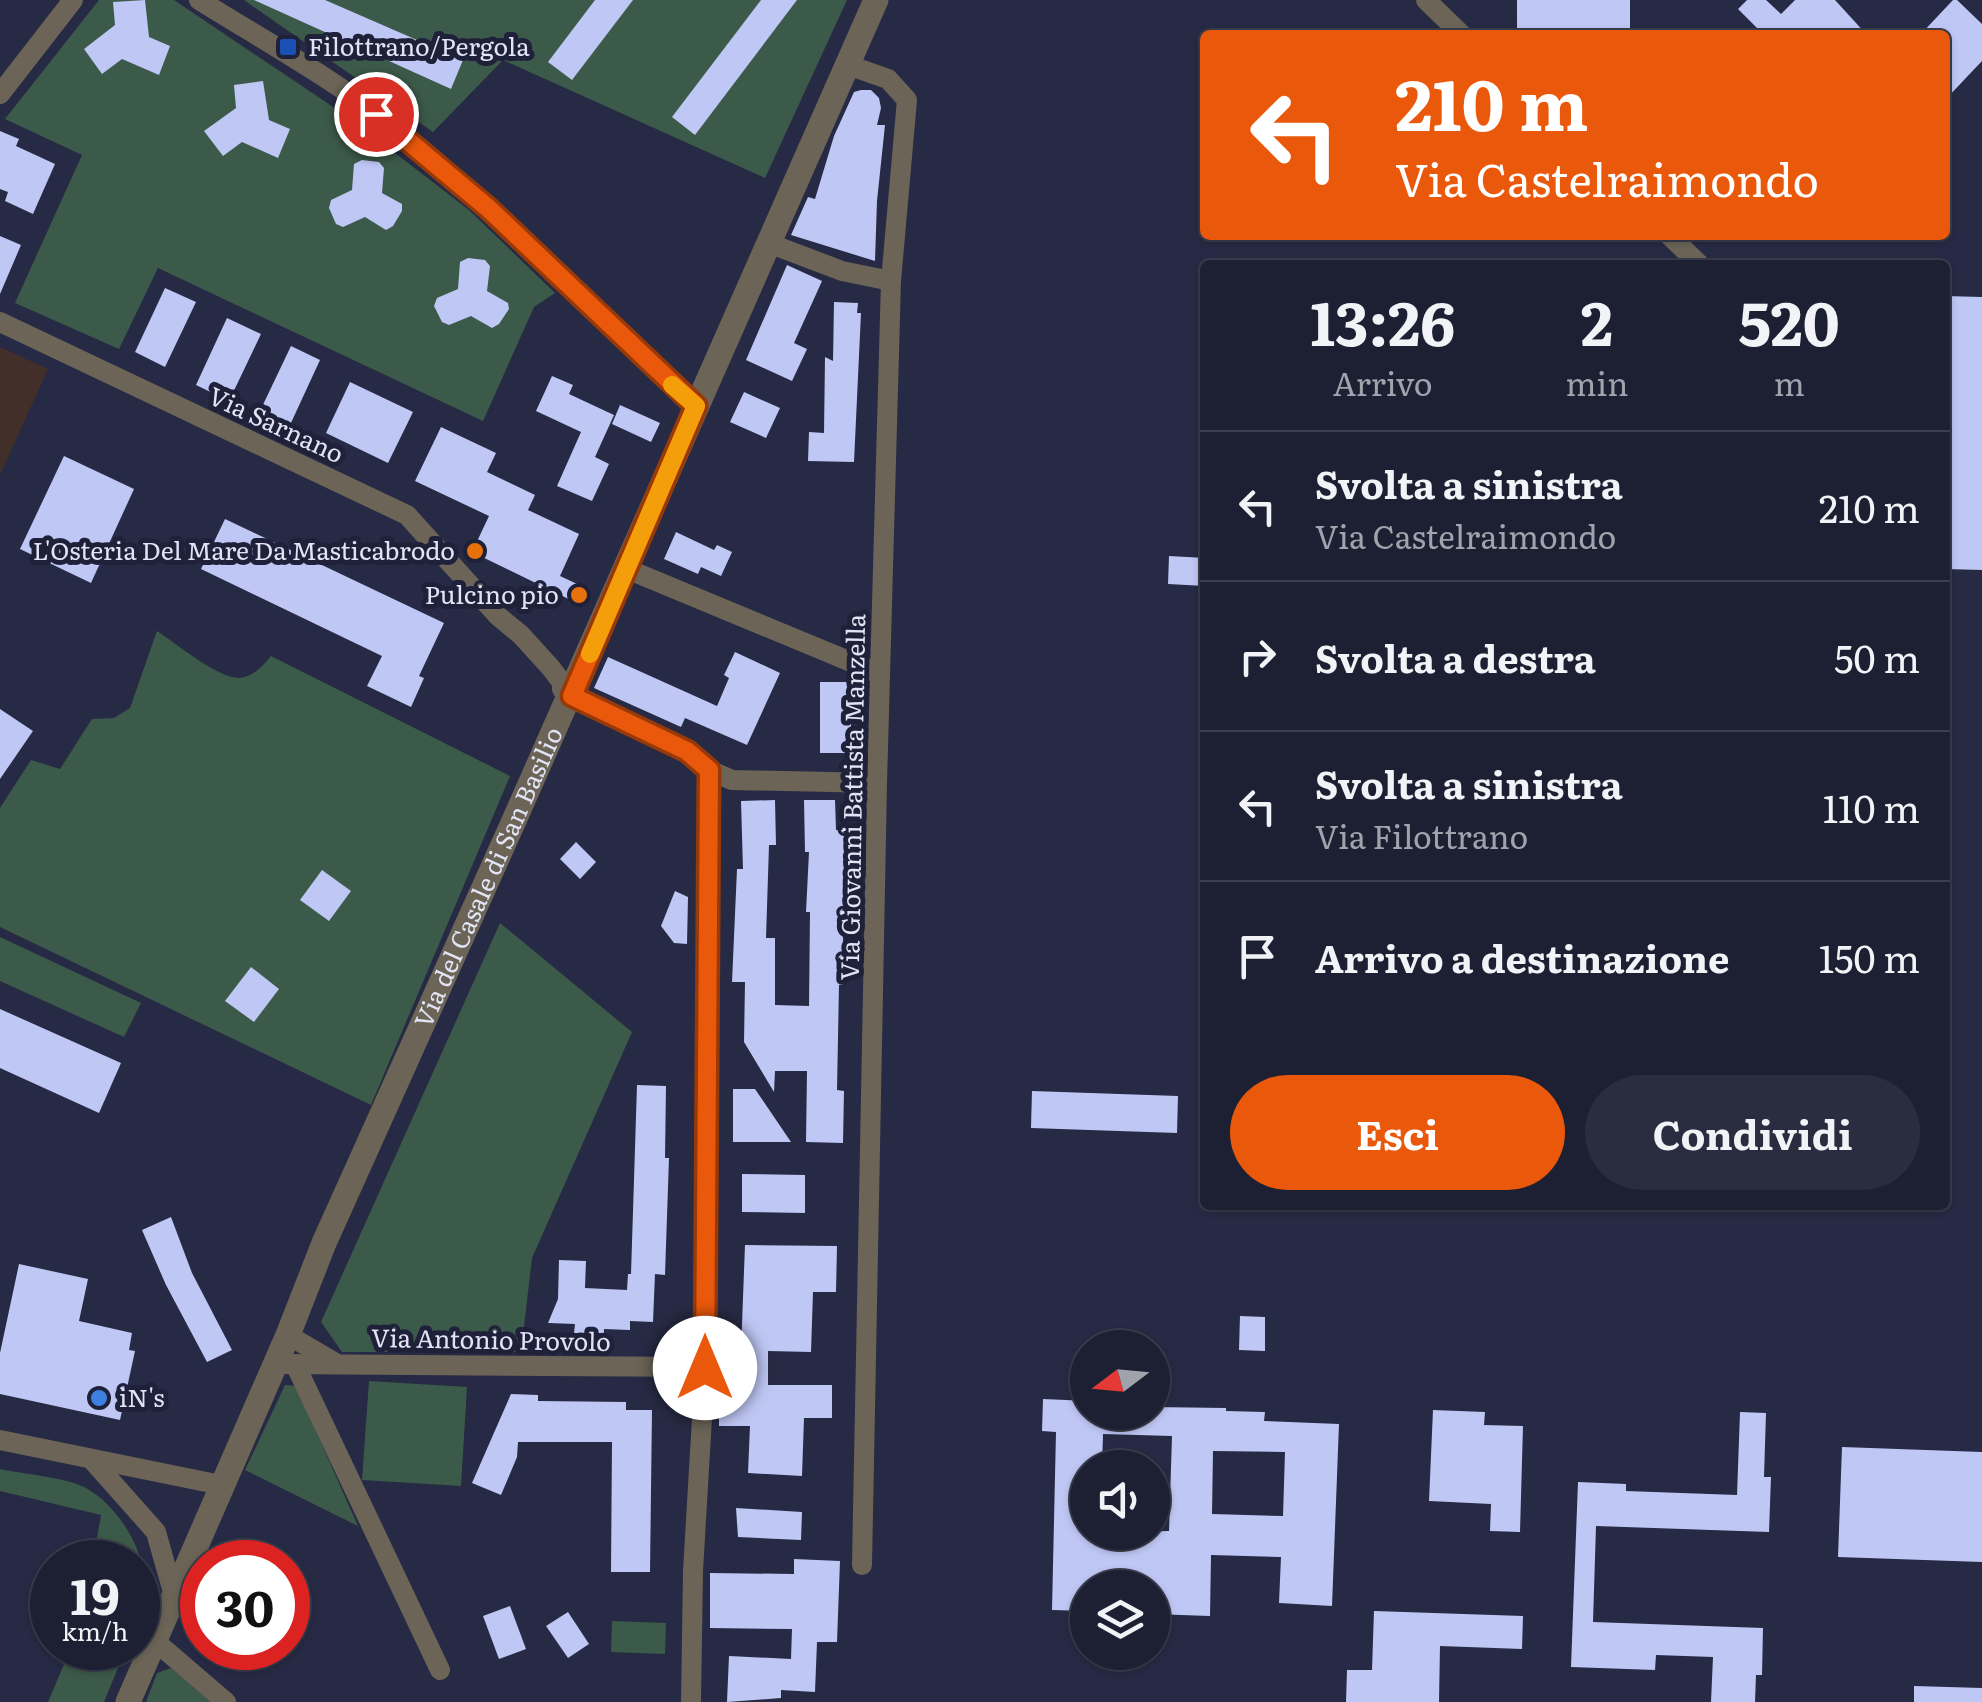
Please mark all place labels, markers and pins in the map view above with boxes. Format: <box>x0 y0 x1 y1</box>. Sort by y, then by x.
place label: Filottrano/Pergola <box>308 27 530 64</box>
marker: Filottrano/Pergola <box>277 36 299 58</box>
pin <box>334 72 419 157</box>
place label: L'Osteria Del Mare Da Masticabrodo <box>33 531 455 568</box>
marker: L'Osteria Del Mare Da Masticabrodo <box>464 540 486 562</box>
place label: Pulcino pio <box>425 575 559 612</box>
marker: Pulcino pio <box>568 584 590 606</box>
place label: iN's <box>119 1378 165 1415</box>
marker: iN's <box>88 1387 110 1409</box>

